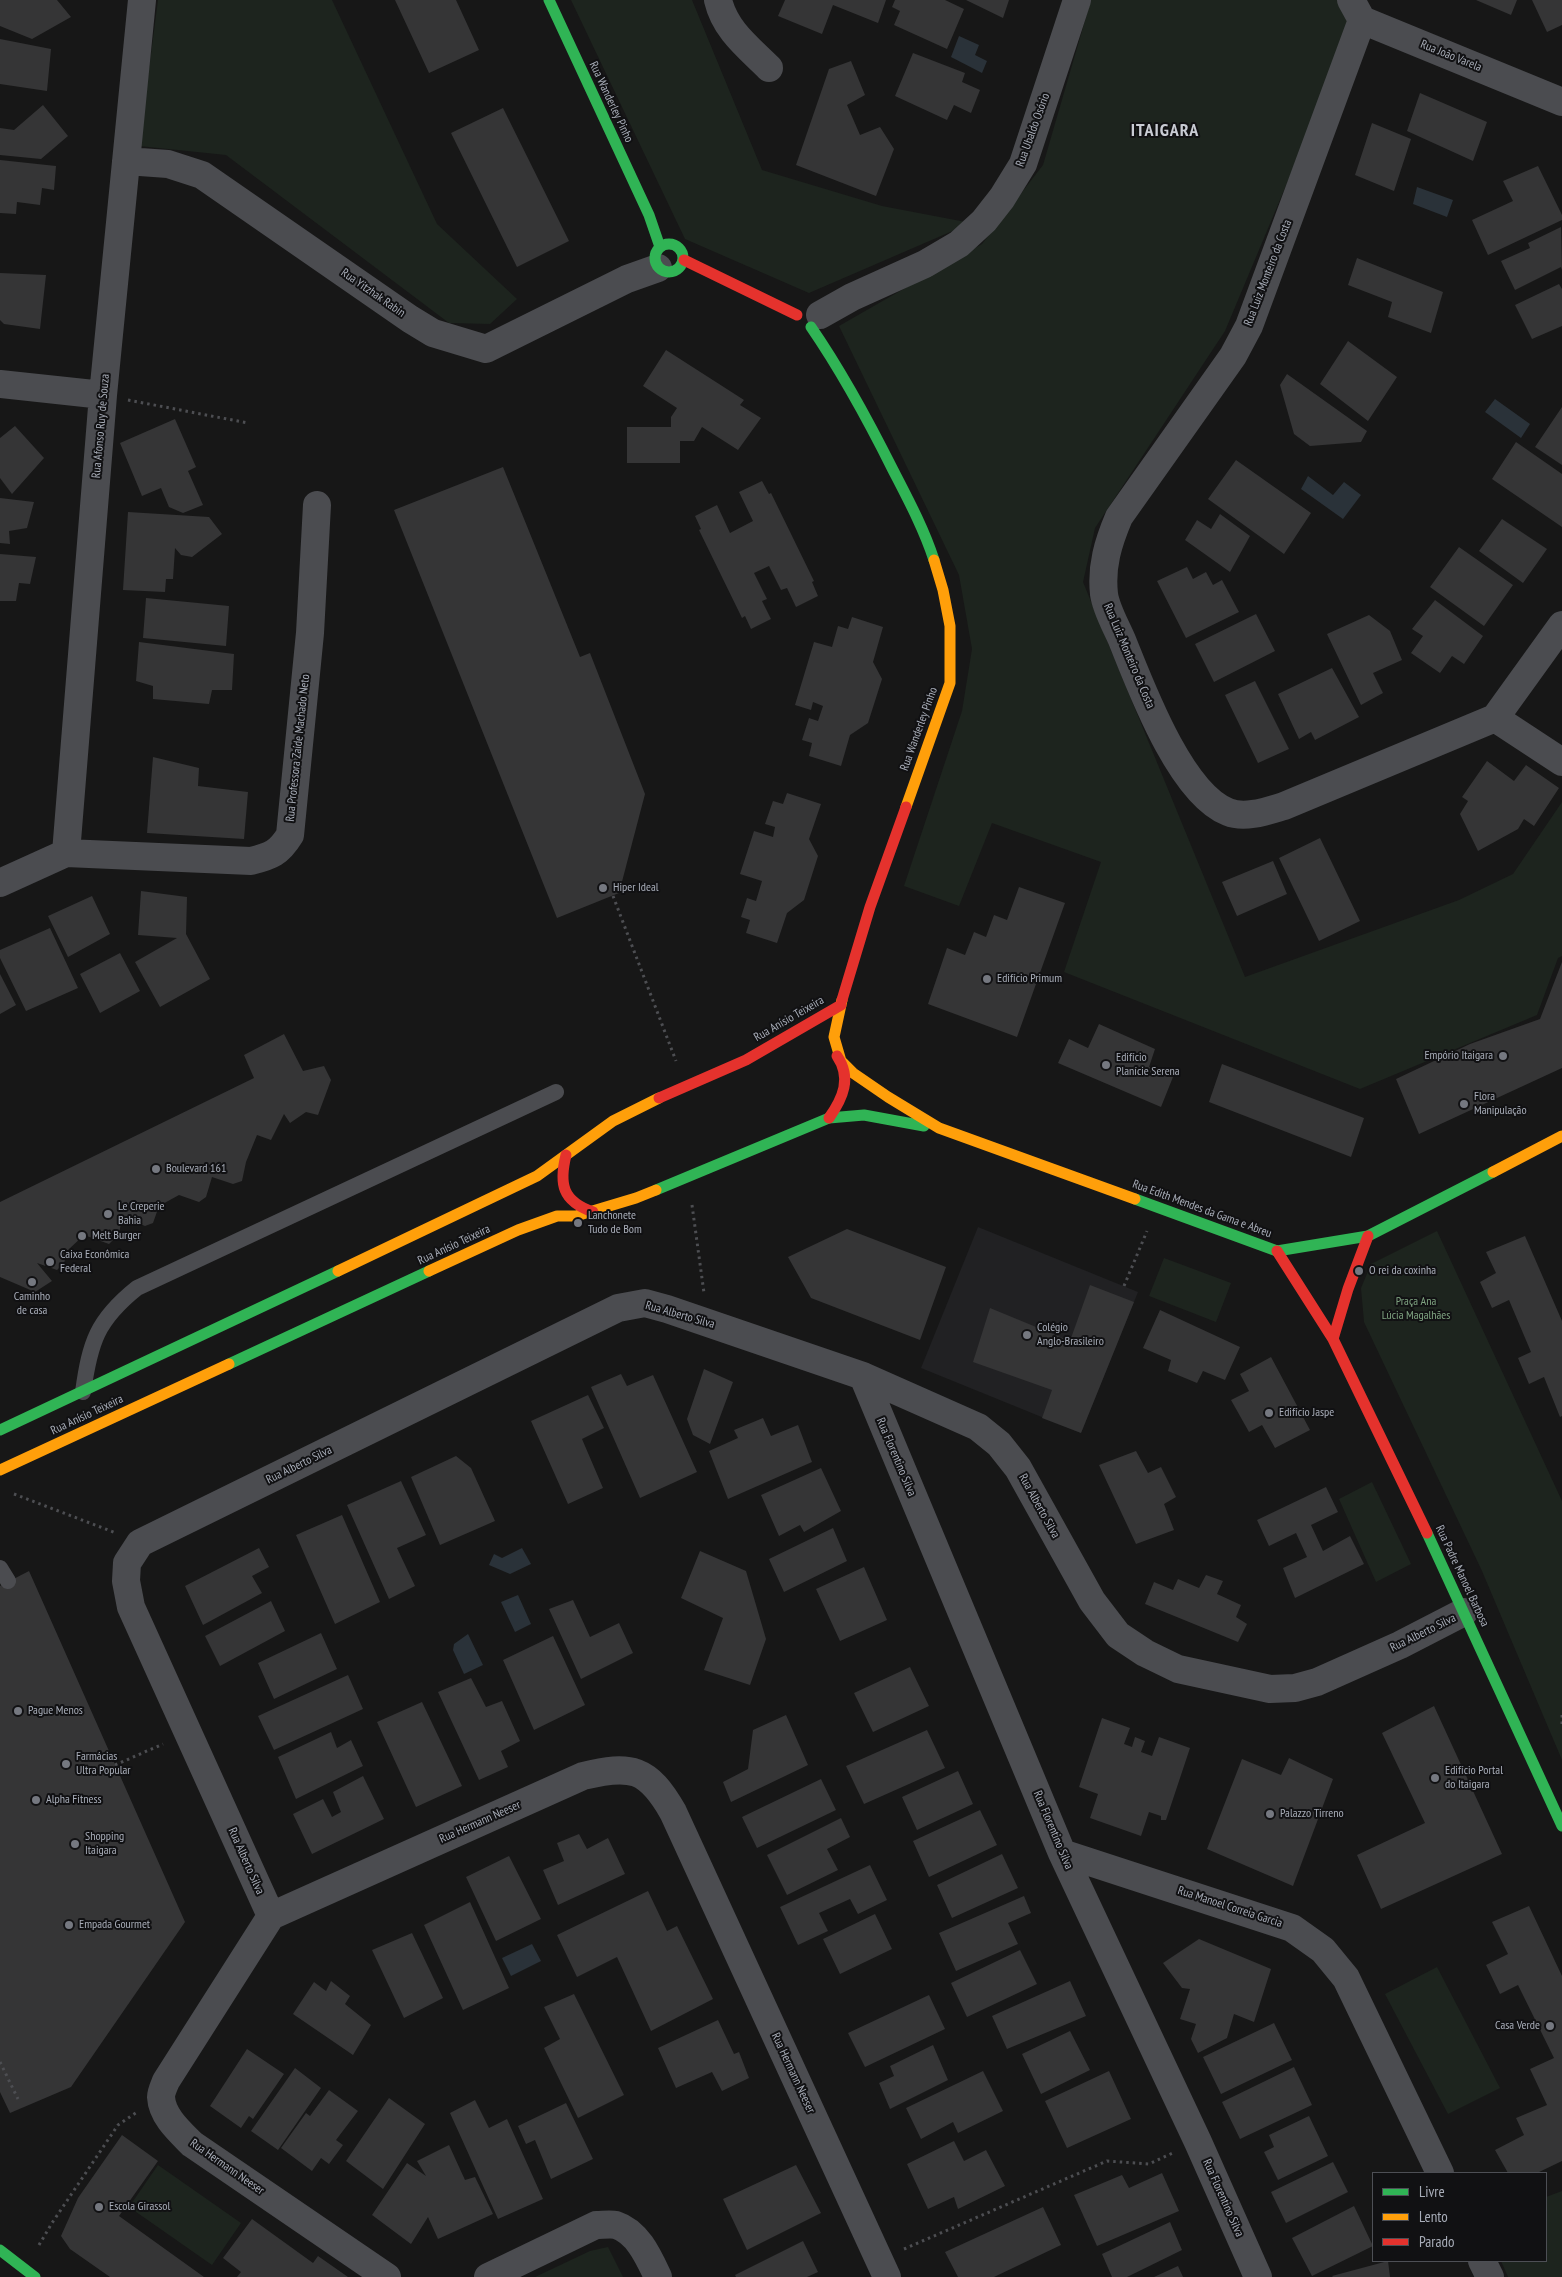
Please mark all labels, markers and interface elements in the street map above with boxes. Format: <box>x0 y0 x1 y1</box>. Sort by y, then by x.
street label: Rua João Varela <box>1418 37 1484 75</box>
street label: Rua Wanderley Pinho <box>586 59 636 145</box>
street label: Rua Ubaldo Osório <box>1013 91 1053 169</box>
district label: ITAIGARA <box>1130 120 1200 142</box>
street label: Rua Luiz Monteiro da Costa <box>1241 218 1295 328</box>
street label: Rua Yitzhak Rabin <box>338 266 408 320</box>
street label: Rua Afonso Ruy de Souza <box>89 373 113 479</box>
street label: Rua Luiz Monteiro da Costa <box>1100 601 1158 711</box>
street label: Rua Professora Zaíde Machado Neto <box>283 673 313 823</box>
street label: Rua Wanderley Pinho <box>897 685 941 773</box>
place label: Hiper Ideal <box>613 881 659 895</box>
marker: Hiper Ideal <box>597 882 609 894</box>
place label: Edifício Primum <box>997 972 1062 986</box>
marker: Edifício Primum <box>981 973 993 985</box>
street label: Rua Anísio Teixeira <box>751 993 827 1045</box>
place label: Empório Itaigara <box>1424 1049 1493 1063</box>
marker: Empório Itaigara <box>1497 1050 1509 1062</box>
place label: Edifício Planície Serena <box>1116 1051 1180 1079</box>
marker: Edifício Planície Serena <box>1100 1059 1112 1071</box>
place label: Flora Manipulação <box>1474 1090 1527 1118</box>
marker: Flora Manipulação <box>1458 1098 1470 1110</box>
place label: Boulevard 161 <box>166 1162 226 1176</box>
marker: Boulevard 161 <box>150 1163 162 1175</box>
street label: Rua Edith Mendes da Gama e Abreu <box>1130 1177 1274 1241</box>
place label: Le Creperie Bahia <box>118 1200 165 1228</box>
marker: Le Creperie Bahia <box>102 1208 114 1220</box>
place label: Lanchonete Tudo de Bom <box>588 1209 642 1237</box>
marker: Lanchonete Tudo de Bom <box>572 1217 584 1229</box>
street label: Rua Anísio Teixeira <box>415 1222 493 1268</box>
place label: Melt Burger <box>92 1229 141 1243</box>
marker: Melt Burger <box>76 1230 88 1242</box>
place label: Caixa Econômica Federal <box>60 1248 129 1276</box>
marker: Caixa Econômica Federal <box>44 1256 56 1268</box>
place label: O rei da coxinha <box>1369 1264 1436 1278</box>
marker: O rei da coxinha <box>1353 1265 1365 1277</box>
marker: Caminho de casa <box>26 1276 38 1288</box>
place label: Caminho de casa <box>14 1290 50 1318</box>
park label: Praça Ana Lúcia Magalhães <box>1382 1295 1450 1323</box>
street label: Rua Alberto Silva <box>644 1298 716 1332</box>
place label: Colégio Anglo-Brasileiro <box>1037 1321 1104 1349</box>
marker: Colégio Anglo-Brasileiro <box>1021 1329 1033 1341</box>
street label: Rua Anísio Teixeira <box>48 1392 126 1438</box>
place label: Edifício Jaspe <box>1279 1406 1334 1420</box>
marker: Edifício Jaspe <box>1263 1407 1275 1419</box>
street label: Rua Florentino Silva <box>873 1416 919 1498</box>
street label: Rua Alberto Silva <box>264 1443 334 1487</box>
street label: Rua Alberto Silva <box>1015 1471 1063 1541</box>
street label: Rua Padre Manoel Barbosa <box>1432 1523 1492 1629</box>
street label: Rua Alberto Silva <box>1388 1611 1458 1655</box>
place label: Pague Menos <box>28 1704 83 1718</box>
marker: Pague Menos <box>12 1705 24 1717</box>
place label: Farmácias Ultra Popular <box>76 1750 131 1778</box>
marker: Farmácias Ultra Popular <box>60 1758 72 1770</box>
place label: Edifício Portal do Itaigara <box>1445 1764 1503 1792</box>
marker: Edifício Portal do Itaigara <box>1429 1772 1441 1784</box>
street label: Rua Florentino Silva <box>1030 1789 1076 1871</box>
place label: Alpha Fitness <box>46 1793 102 1807</box>
marker: Alpha Fitness <box>30 1794 42 1806</box>
street label: Rua Hermann Neeser <box>437 1798 523 1846</box>
place label: Palazzo Tirreno <box>1280 1807 1344 1821</box>
marker: Palazzo Tirreno <box>1264 1808 1276 1820</box>
street label: Rua Alberto Silva <box>225 1825 267 1897</box>
place label: Shopping Itaigara <box>85 1830 124 1858</box>
marker: Shopping Itaigara <box>69 1838 81 1850</box>
street label: Rua Manoel Correia Garcia <box>1176 1883 1284 1931</box>
place label: Empada Gourmet <box>79 1918 150 1932</box>
marker: Empada Gourmet <box>63 1919 75 1931</box>
place label: Casa Verde <box>1495 2019 1540 2033</box>
marker: Casa Verde <box>1544 2020 1556 2032</box>
street label: Rua Hermann Neeser <box>768 2030 818 2116</box>
street label: Rua Hermann Neeser <box>187 2136 267 2198</box>
street label: Rua Florentino Silva <box>1199 2157 1247 2239</box>
legend <box>1372 2172 1547 2262</box>
text: Livre <box>1419 2182 1445 2201</box>
place label: Escola Girassol <box>109 2200 170 2214</box>
marker: Escola Girassol <box>93 2201 105 2213</box>
text: Lento <box>1419 2207 1448 2226</box>
text: Parado <box>1419 2232 1454 2251</box>

